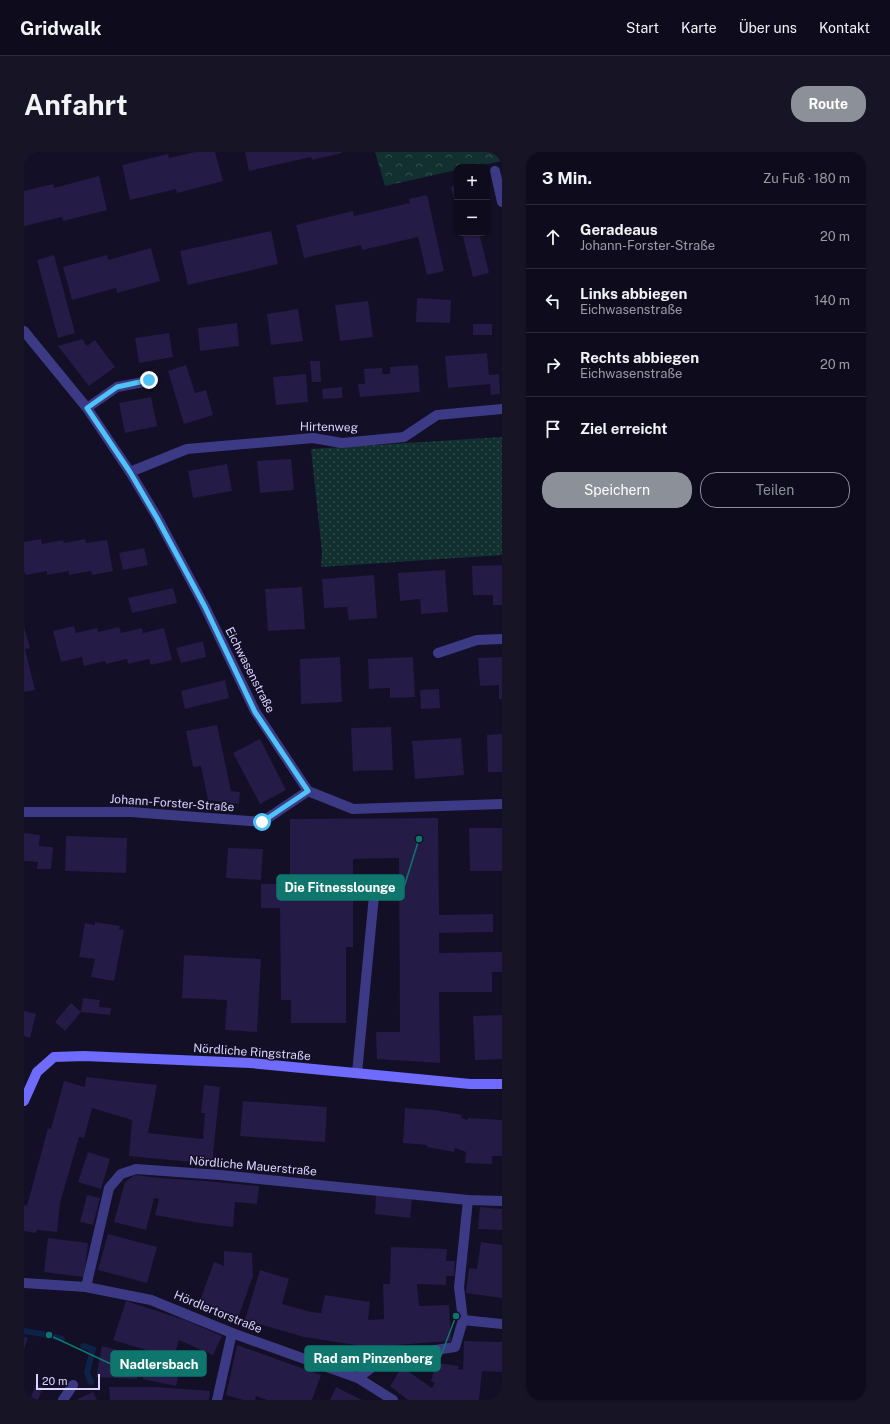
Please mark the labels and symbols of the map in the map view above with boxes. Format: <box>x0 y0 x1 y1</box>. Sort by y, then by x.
route end <box>140 371 158 389</box>
street label: Hirtenweg <box>300 419 358 435</box>
street label: Eichwasenstraße <box>222 625 278 715</box>
street label: Johann-Forster-Straße <box>109 792 235 814</box>
route start <box>253 813 271 831</box>
callout: Die Fitnesslounge <box>277 875 404 900</box>
text: Die Fitnesslounge <box>284 880 396 895</box>
street label: Nördliche Ringstraße <box>193 1041 312 1063</box>
street label: Nördliche Mauerstraße <box>188 1153 318 1179</box>
street label: Hördlertorstraße <box>172 1288 264 1336</box>
callout: Rad am Pinzenberg <box>305 1346 440 1371</box>
callout: Nadlersbach <box>111 1351 206 1376</box>
text: Rad am Pinzenberg <box>313 1351 433 1366</box>
text: Nadlersbach <box>119 1357 199 1372</box>
scale bar <box>36 1372 100 1391</box>

